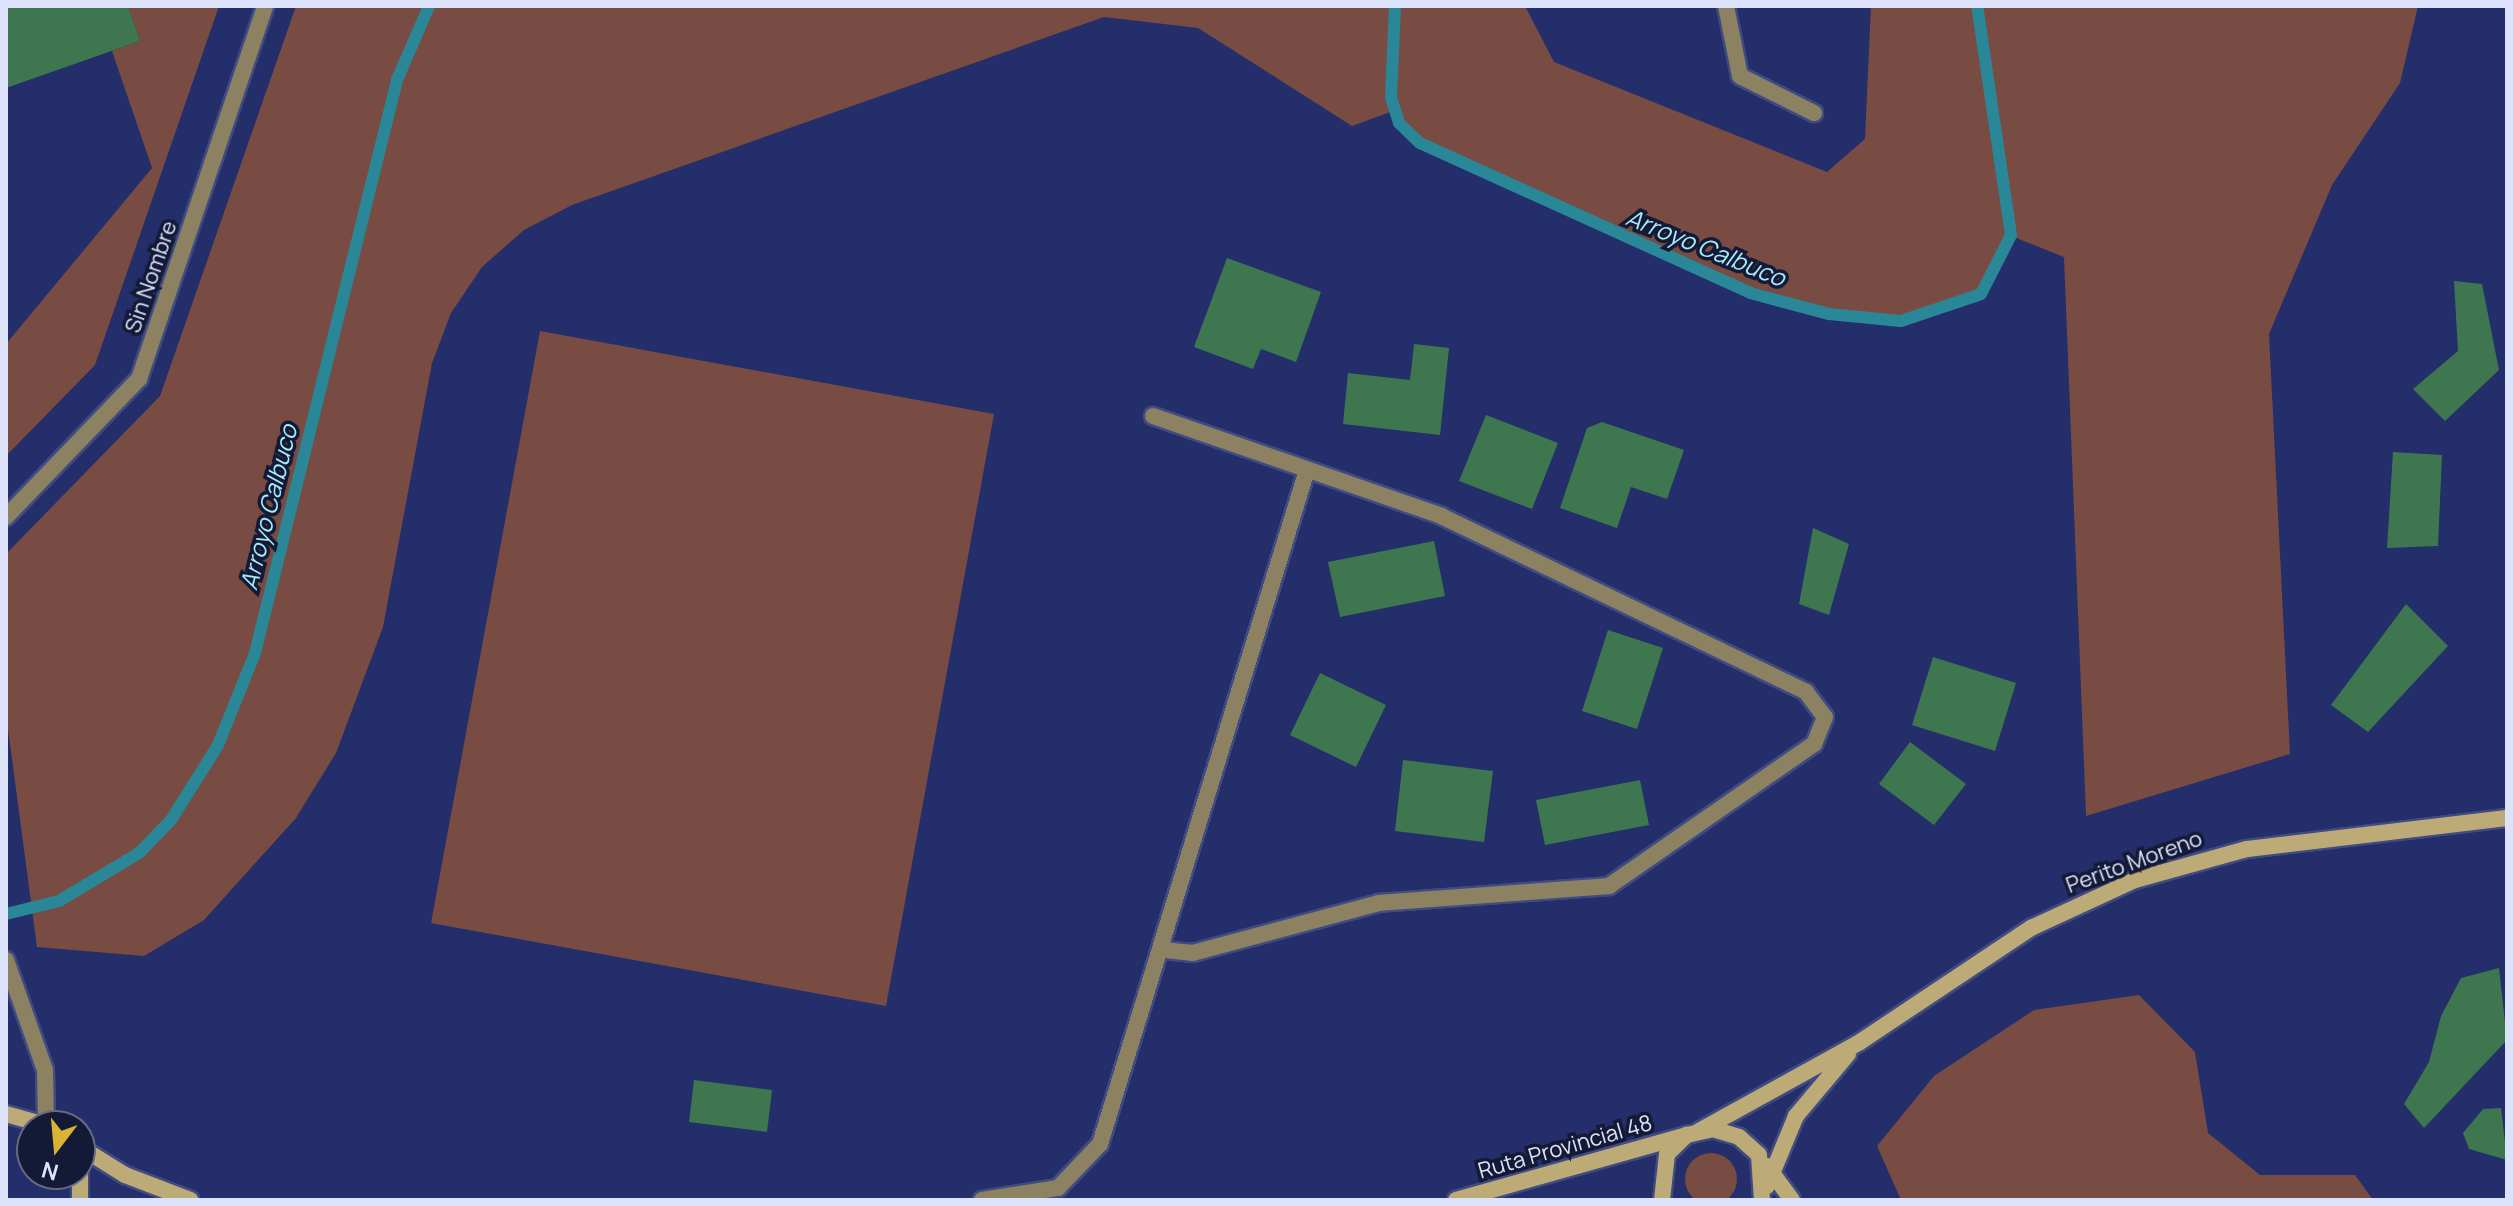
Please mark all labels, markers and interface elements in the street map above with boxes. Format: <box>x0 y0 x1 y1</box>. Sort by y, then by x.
water label: Arroyo Calbuco <box>1622 202 1790 292</box>
street label: Sin Nombre <box>120 218 182 336</box>
water label: Arroyo Calbuco <box>234 422 302 592</box>
street label: Perito Moreno <box>2062 825 2206 899</box>
north arrow <box>16 1110 96 1190</box>
street label: Ruta Provincial 48 <box>1475 1110 1655 1184</box>
text: N <box>38 1155 62 1188</box>

